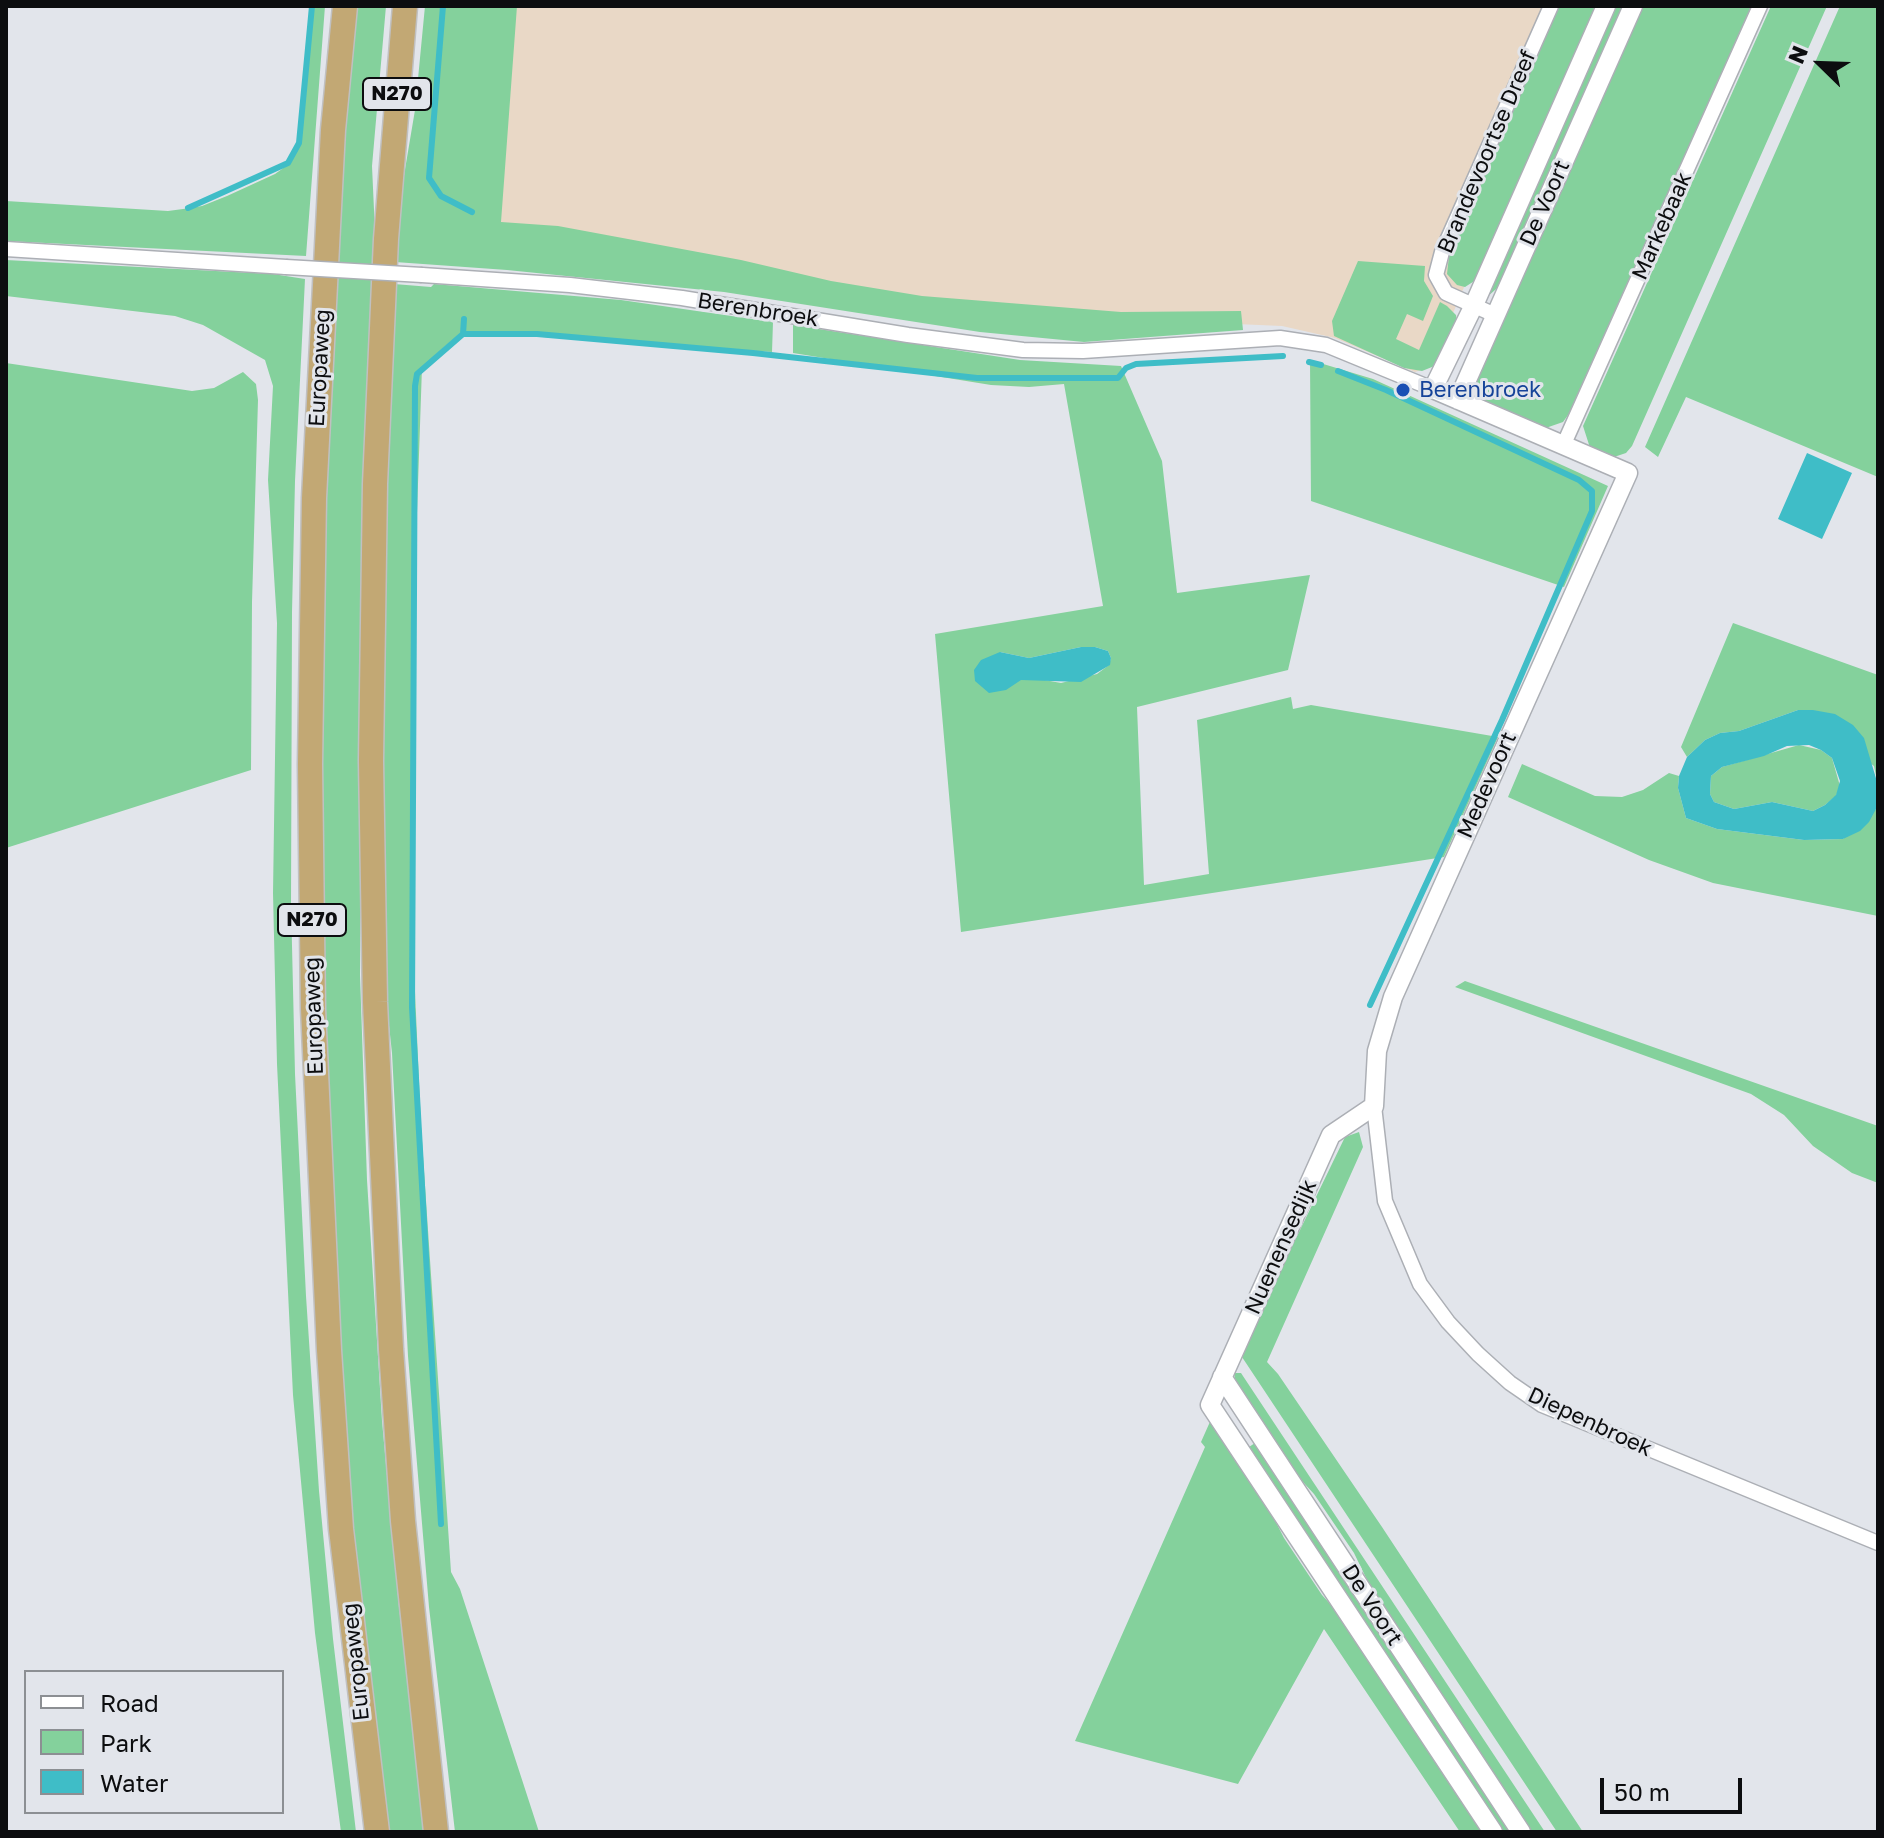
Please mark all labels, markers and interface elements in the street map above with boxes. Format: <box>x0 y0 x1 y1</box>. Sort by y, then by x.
north arrow <box>1780 24 1860 104</box>
text: N <box>1782 41 1813 67</box>
street label: Brandevoortse Dreef <box>1432 46 1542 258</box>
road number: N270 <box>363 78 431 110</box>
street label: De Voort <box>1514 156 1576 250</box>
street label: Markebaak <box>1626 168 1698 284</box>
street label: Berenbroek <box>695 287 821 333</box>
street label: Europaweg <box>304 308 336 428</box>
place label: Berenbroek <box>1419 377 1541 403</box>
marker: Berenbroek <box>1394 381 1412 399</box>
street label: Medevoort <box>1452 728 1522 842</box>
road number: N270 <box>278 904 346 936</box>
street label: Europaweg <box>299 957 329 1075</box>
street label: Nuenensedijk <box>1239 1175 1323 1319</box>
street label: Diepenbroek <box>1524 1382 1656 1462</box>
street label: De Voort <box>1336 1560 1408 1650</box>
street label: Europaweg <box>337 1602 375 1722</box>
legend <box>24 1670 284 1814</box>
text: Road <box>100 1688 159 1717</box>
text: Park <box>100 1728 152 1757</box>
scale bar <box>1604 1762 1746 1812</box>
text: Water <box>100 1768 168 1797</box>
text: 50 m <box>1614 1777 1670 1806</box>

